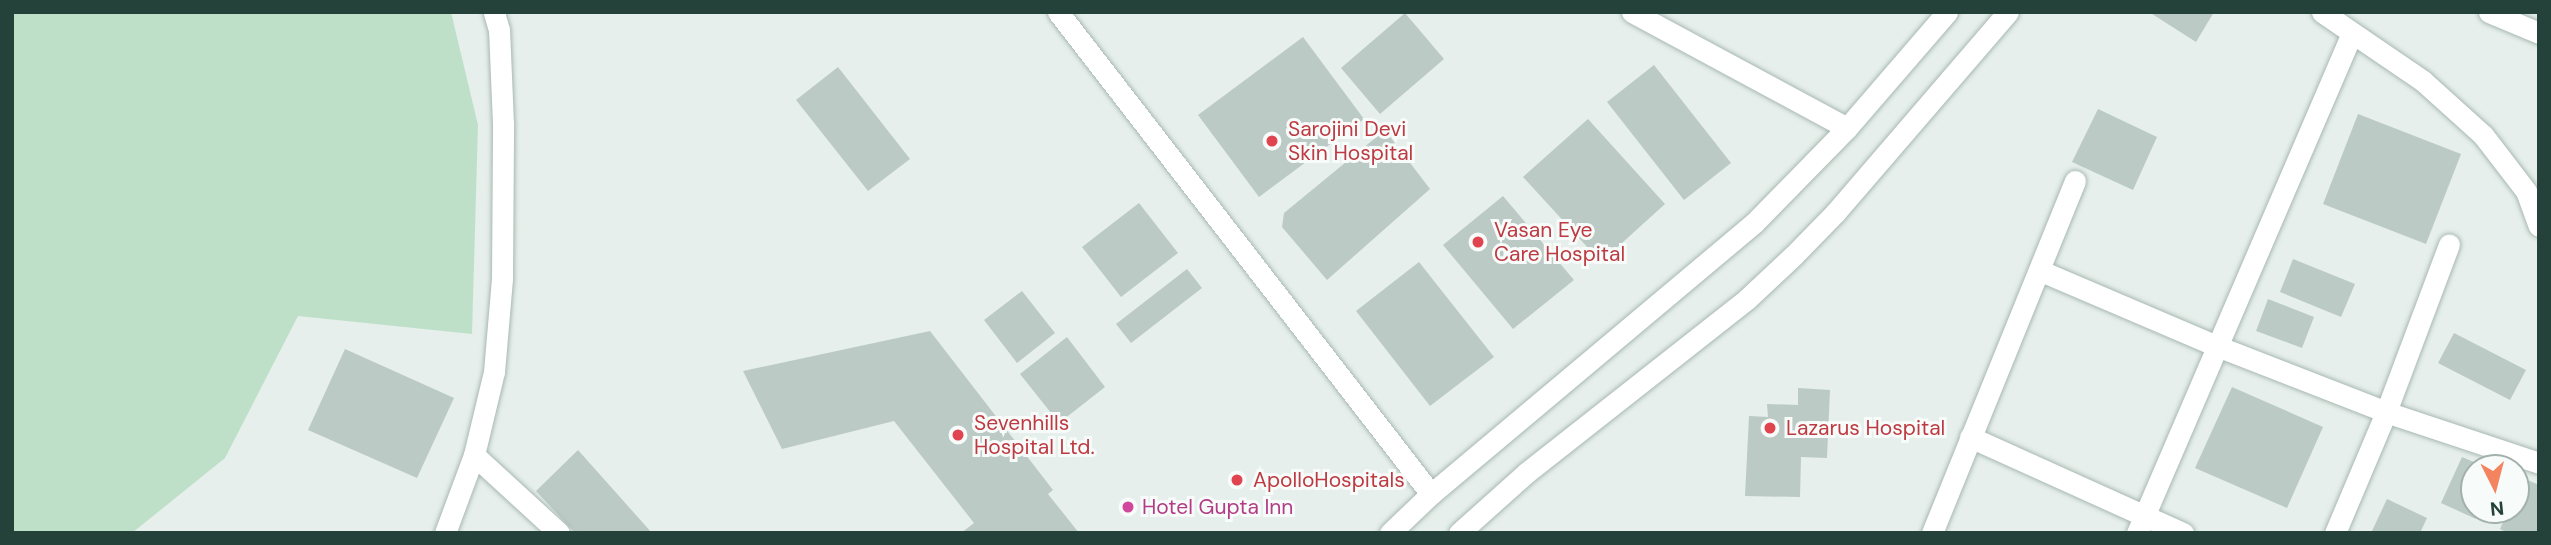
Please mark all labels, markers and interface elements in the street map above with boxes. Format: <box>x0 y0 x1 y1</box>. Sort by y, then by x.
place label: Sarojini Devi Skin Hospital <box>1288 116 1413 166</box>
marker: Sarojini Devi Skin Hospital <box>1262 131 1282 151</box>
place label: Vasan Eye Care Hospital <box>1494 217 1625 267</box>
marker: Vasan Eye Care Hospital <box>1468 232 1488 252</box>
place label: Sevenhills Hospital Ltd. <box>974 410 1095 460</box>
place label: Lazarus Hospital <box>1786 415 1945 441</box>
marker: Lazarus Hospital <box>1760 418 1780 438</box>
marker: Sevenhills Hospital Ltd. <box>948 425 968 445</box>
north arrow <box>2460 454 2530 524</box>
place label: ApolloHospitals <box>1253 467 1405 493</box>
marker: ApolloHospitals <box>1227 470 1247 490</box>
place label: Hotel Gupta Inn <box>1142 494 1293 520</box>
text: N <box>2489 495 2505 522</box>
marker: Hotel Gupta Inn <box>1120 499 1136 515</box>

